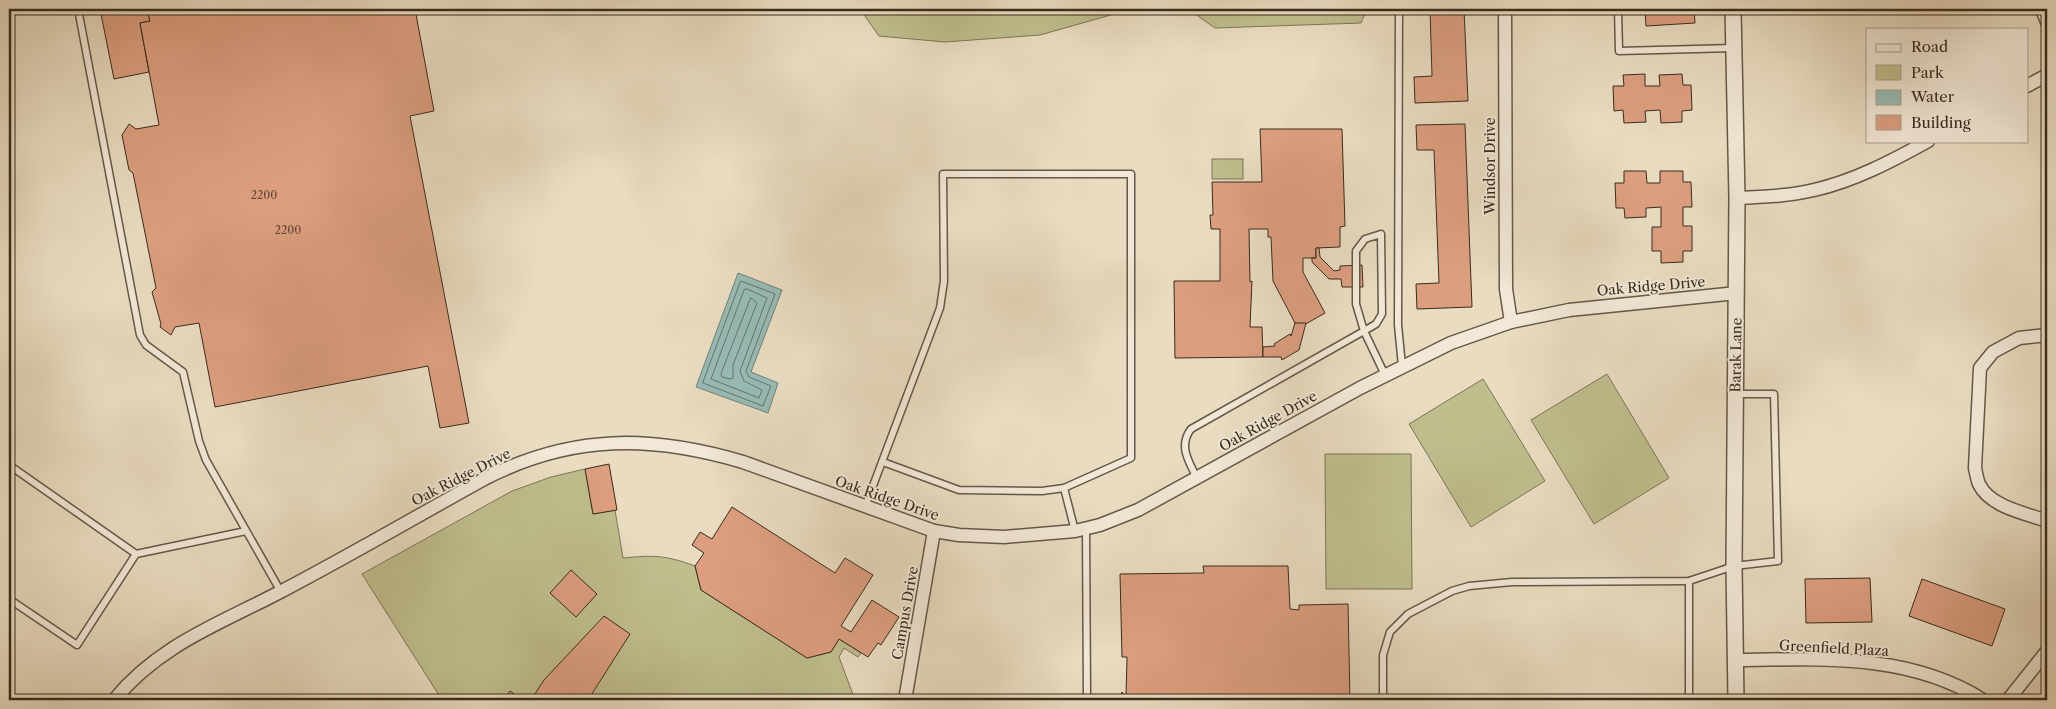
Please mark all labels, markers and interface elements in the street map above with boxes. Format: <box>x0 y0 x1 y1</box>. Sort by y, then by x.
legend <box>1866 28 2028 142</box>
text: Road <box>1911 37 1948 56</box>
text: Park <box>1911 63 1945 82</box>
text: Water <box>1910 87 1955 106</box>
text: Building <box>1911 113 1971 132</box>
street label: Windsor Drive <box>1481 117 1499 216</box>
house number: 2200 <box>251 188 277 202</box>
house number: 2200 <box>275 223 301 237</box>
street label: Oak Ridge Drive <box>1596 272 1706 300</box>
street label: Barak Lane <box>1726 317 1746 393</box>
street label: Oak Ridge Drive <box>1216 387 1320 455</box>
street label: Oak Ridge Drive <box>408 444 514 510</box>
street label: Oak Ridge Drive <box>833 472 942 524</box>
street label: Campus Drive <box>888 565 922 661</box>
street label: Greenfield Plaza <box>1779 636 1890 660</box>

